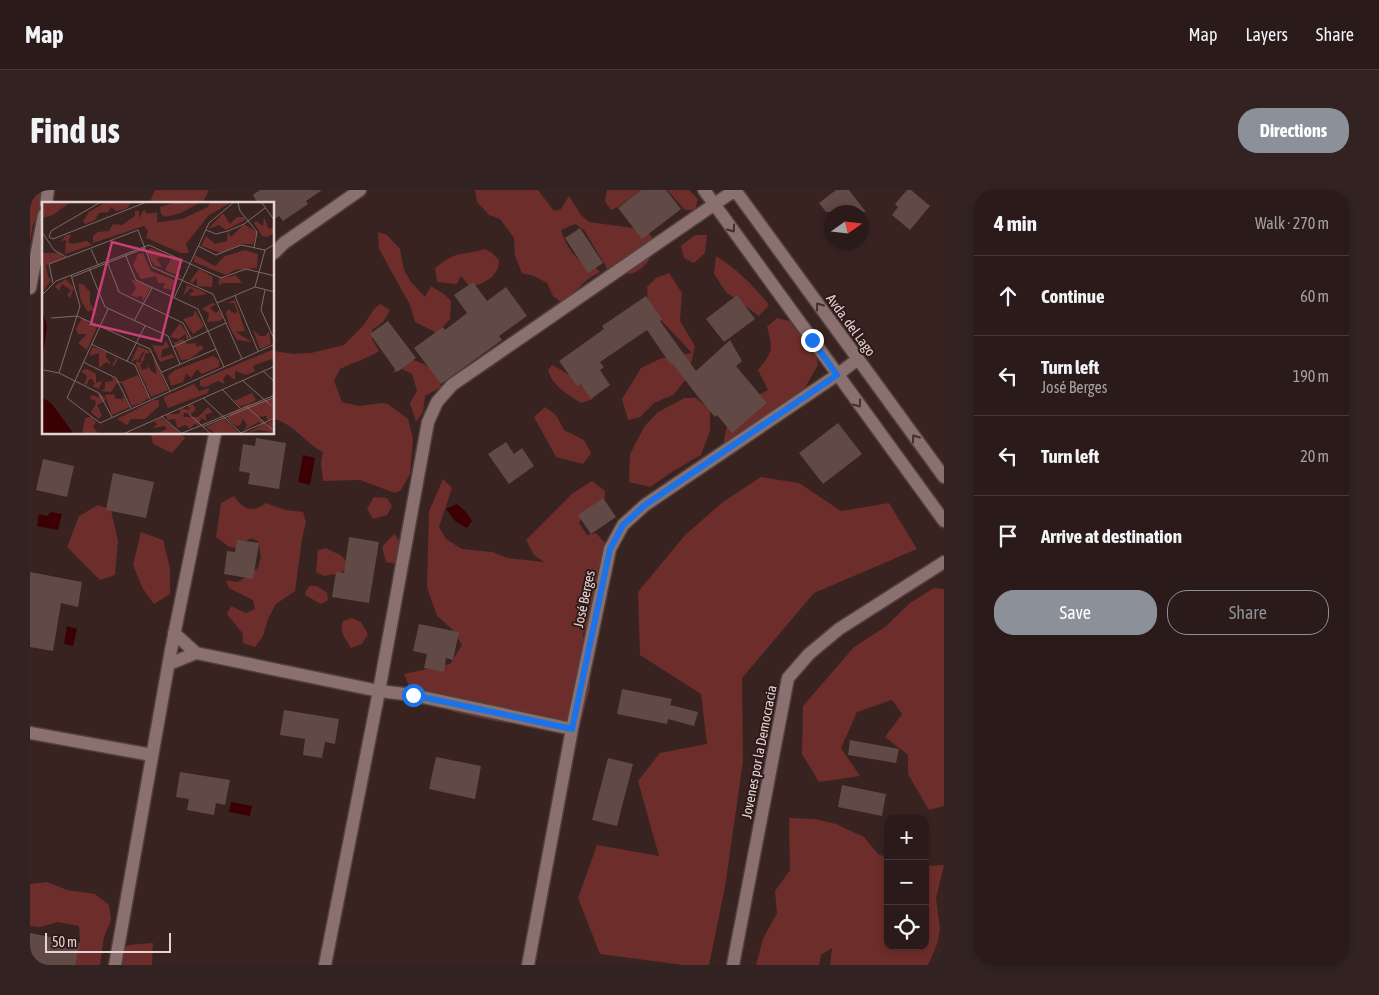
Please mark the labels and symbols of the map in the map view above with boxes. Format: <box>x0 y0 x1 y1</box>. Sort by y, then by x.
inset map <box>42 202 275 435</box>
north arrow <box>824 205 869 250</box>
one-way arrow <box>726 223 735 233</box>
street label: Avda. del Lago <box>823 291 879 359</box>
one-way arrow <box>817 303 825 312</box>
route end <box>801 329 824 352</box>
one-way arrow <box>852 398 861 407</box>
one-way arrow <box>912 434 921 444</box>
street label: José Berges <box>570 569 598 629</box>
route start <box>402 684 425 707</box>
street label: Jovenes por la Democracia <box>738 684 780 820</box>
scale bar <box>45 930 171 953</box>

